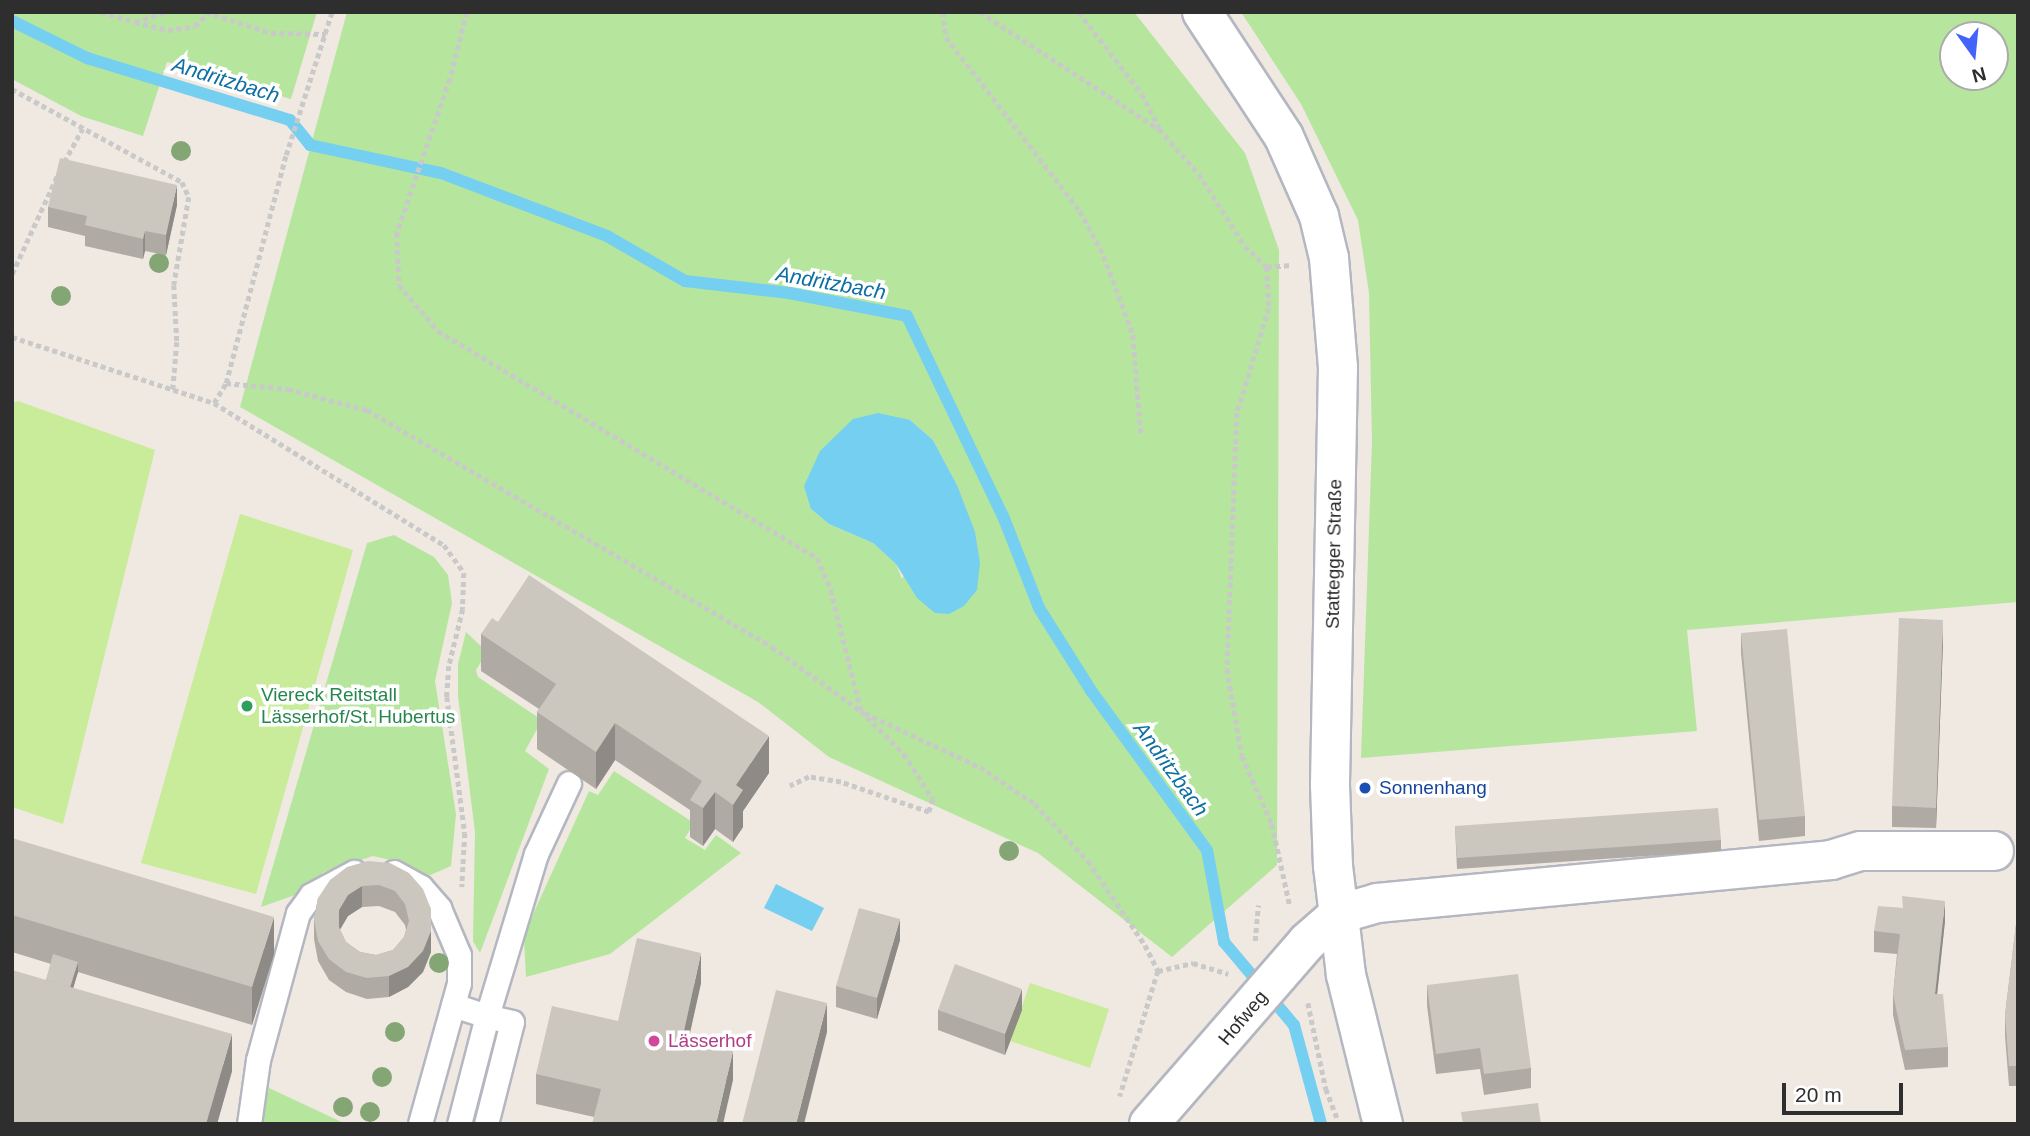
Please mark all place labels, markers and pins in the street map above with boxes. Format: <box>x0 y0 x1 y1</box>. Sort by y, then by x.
place label: Viereck Reitstall Lässerhof/St. Hubertus <box>261 684 455 728</box>
marker: Viereck Reitstall Lässerhof/St. Hubertus <box>239 698 255 714</box>
place label: Sonnenhang <box>1379 777 1487 799</box>
marker: Sonnenhang <box>1357 780 1373 796</box>
place label: Lässerhof <box>668 1030 751 1052</box>
marker: Lässerhof <box>646 1033 662 1049</box>

